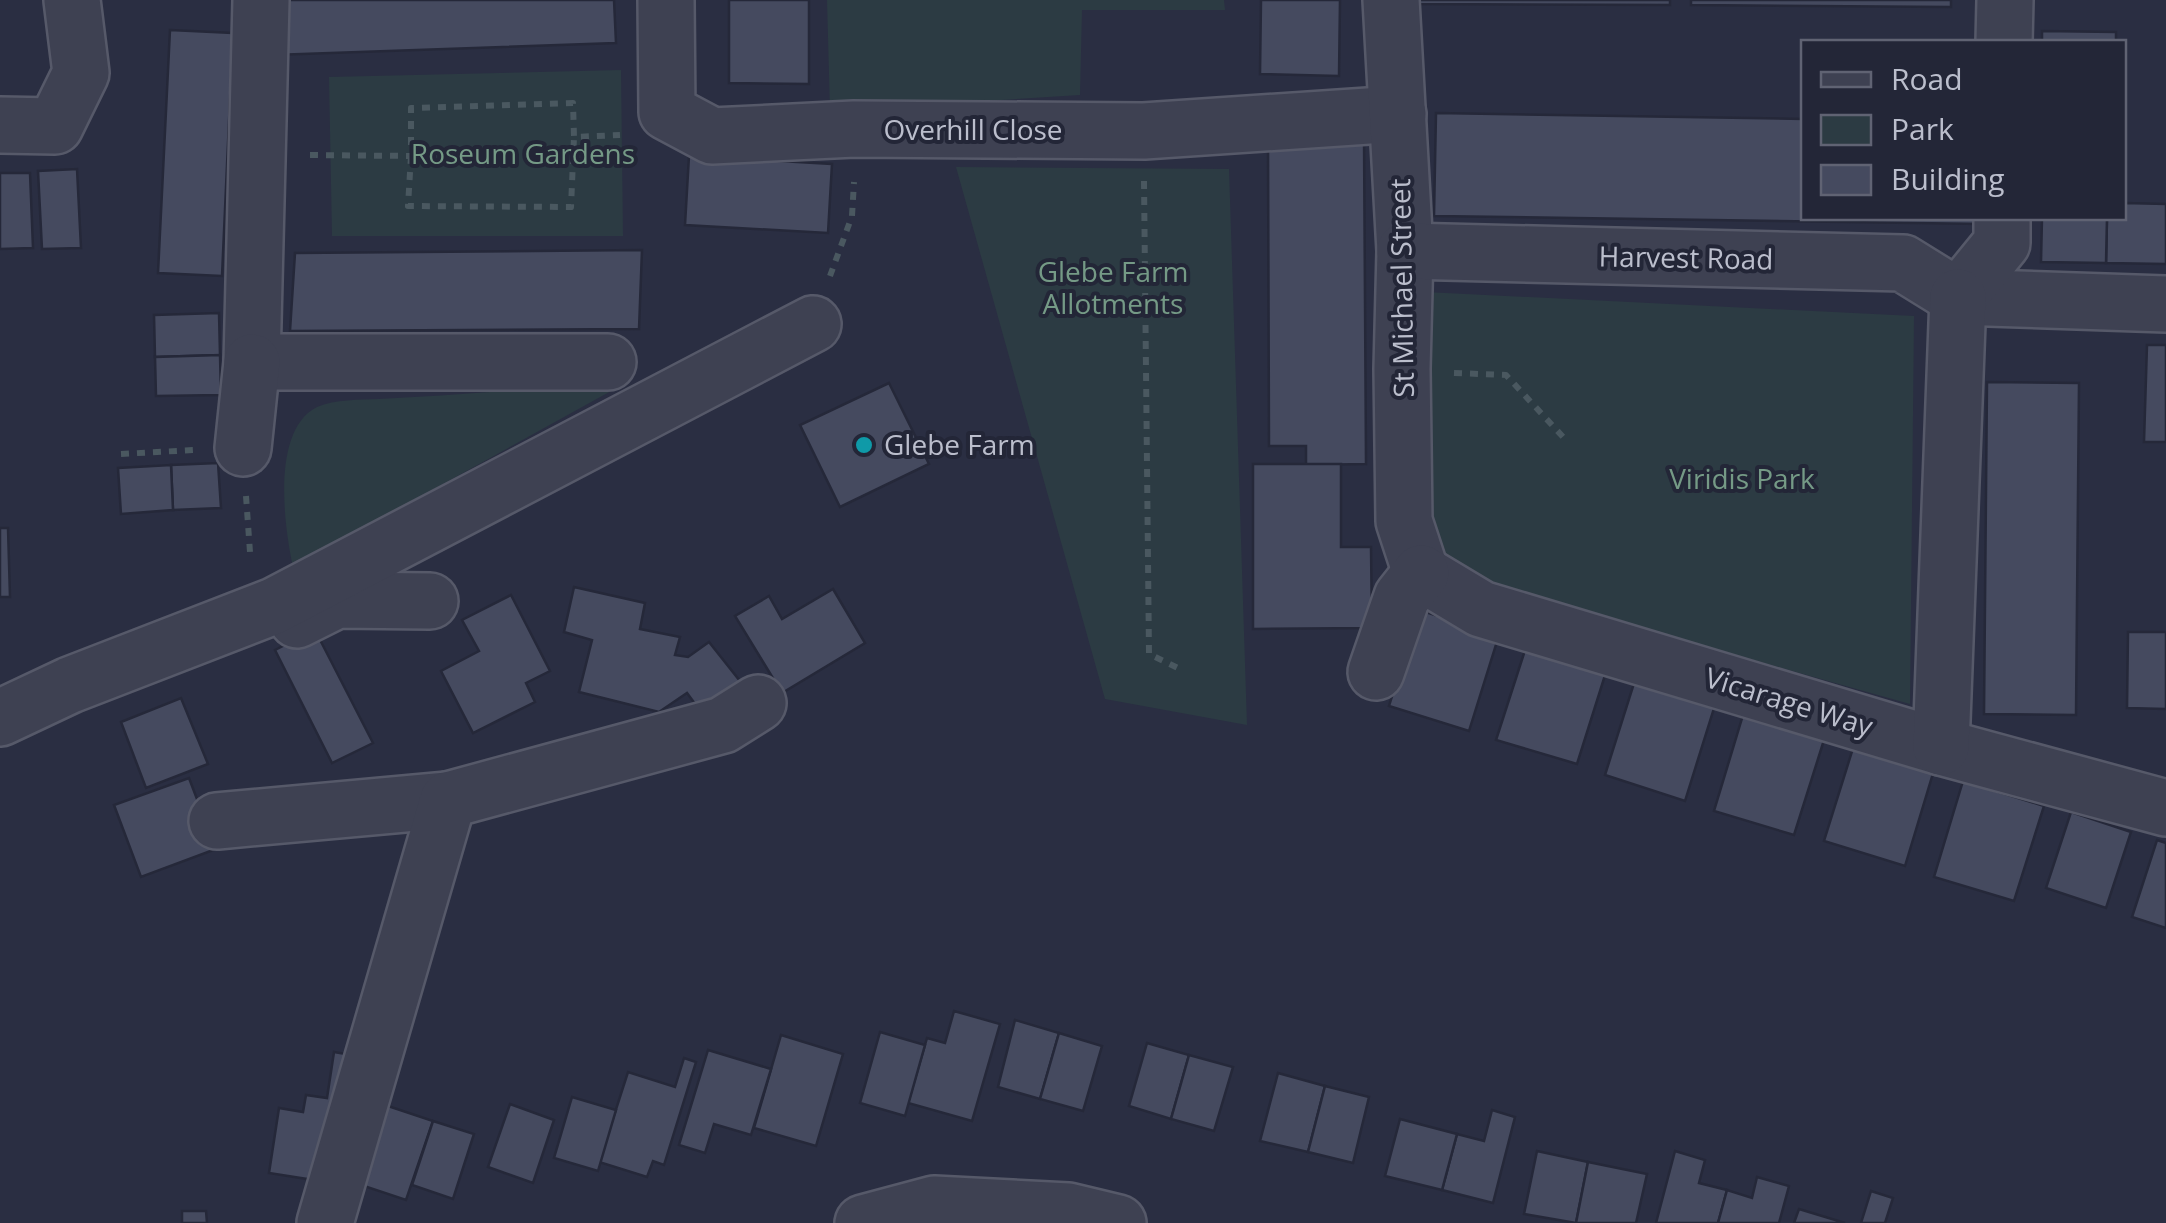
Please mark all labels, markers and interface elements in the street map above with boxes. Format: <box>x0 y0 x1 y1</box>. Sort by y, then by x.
legend <box>1801 40 2126 220</box>
text: Road <box>1891 58 1963 99</box>
text: Park <box>1891 108 1954 149</box>
street label: Overhill Close <box>883 110 1063 148</box>
park label: Roseum Gardens <box>411 134 635 172</box>
text: Building <box>1891 158 2005 199</box>
street label: St Michael Street <box>1380 178 1422 398</box>
street label: Harvest Road <box>1598 236 1774 278</box>
park label: Glebe Farm Allotments <box>1038 252 1188 322</box>
place label: Glebe Farm <box>884 425 1035 463</box>
marker: Glebe Farm <box>853 434 875 456</box>
park label: Viridis Park <box>1669 459 1815 497</box>
street label: Vicarage Way <box>1701 658 1879 745</box>

